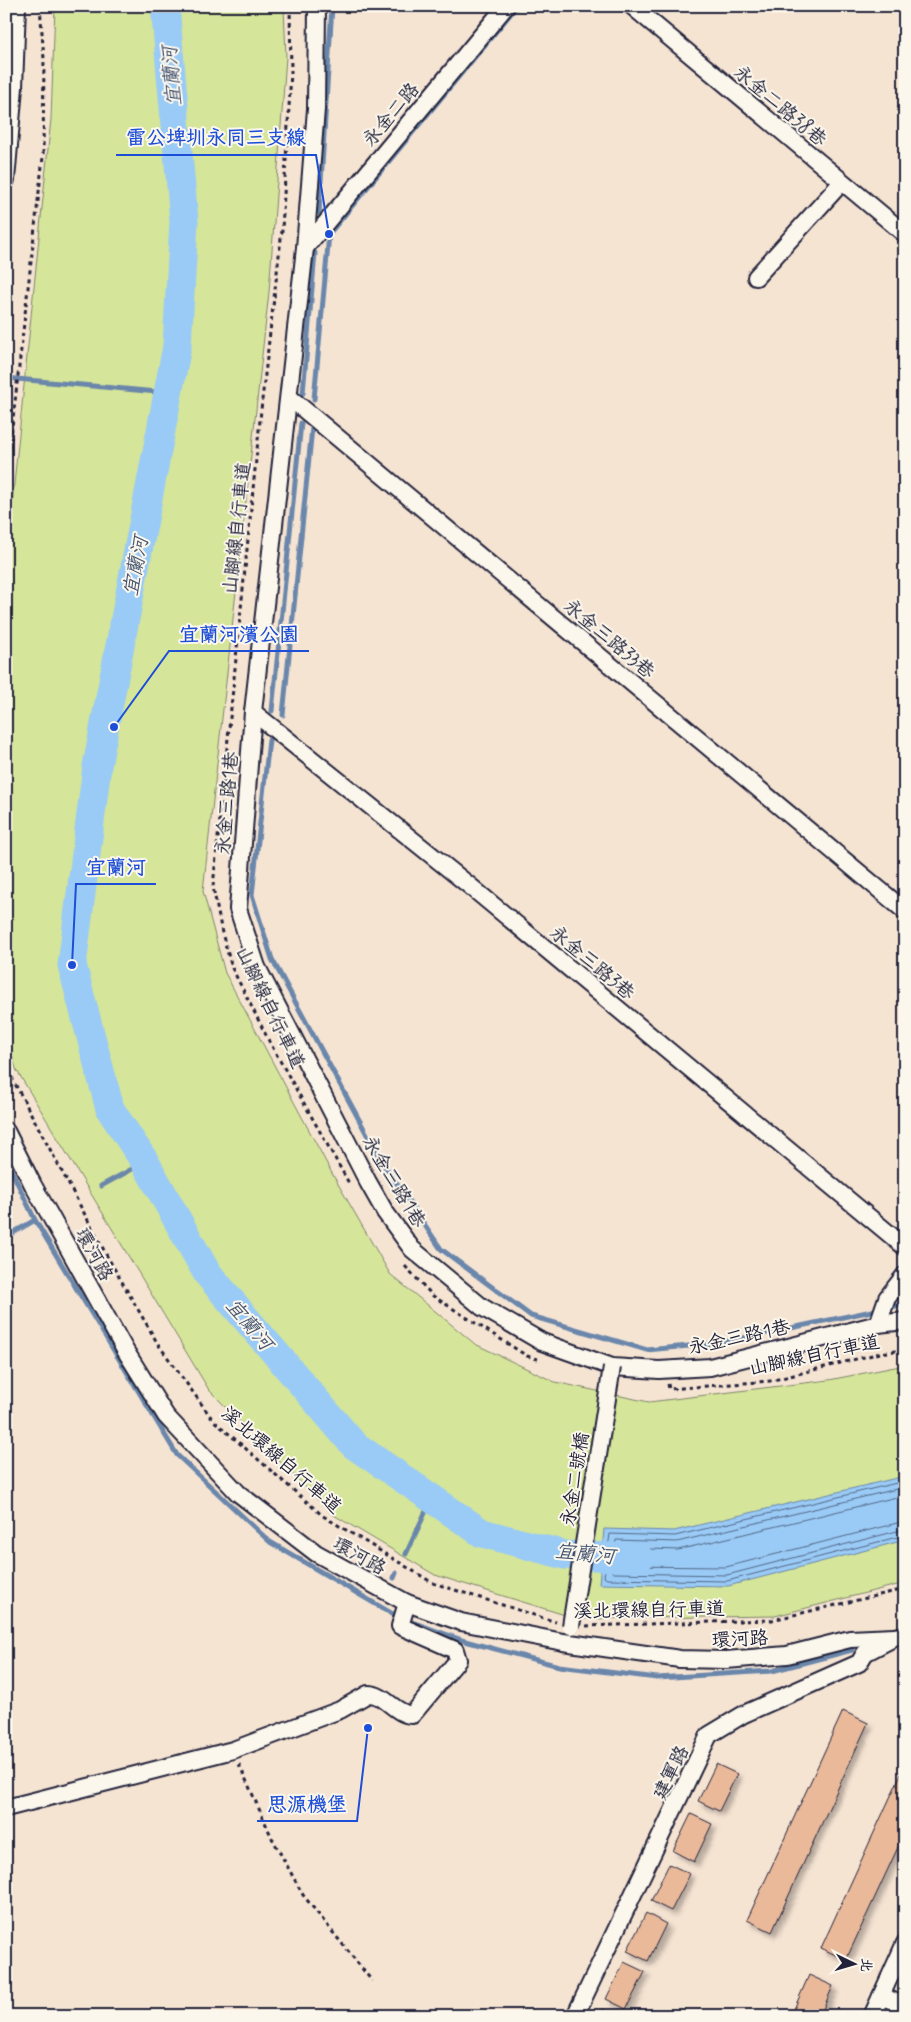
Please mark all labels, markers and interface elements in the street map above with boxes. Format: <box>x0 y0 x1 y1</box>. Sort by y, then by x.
water label: 宜蘭河 <box>156 42 189 107</box>
street label: 永金二路38巷 <box>728 60 832 152</box>
street label: 永金二路 <box>357 78 425 152</box>
callout: 雷公埤圳永同三支線 <box>116 120 316 155</box>
text: 雷公埤圳永同三支線 <box>126 125 306 152</box>
street label: 山腳線自行車道 <box>218 461 257 596</box>
water label: 宜蘭河 <box>117 531 156 598</box>
street label: 永金三路33巷 <box>558 594 660 685</box>
callout: 宜蘭河濱公園 <box>169 616 309 651</box>
text: 宜蘭河濱公園 <box>179 622 299 649</box>
street label: 永金三路1巷 <box>211 750 244 856</box>
callout: 宜蘭河 <box>76 849 156 884</box>
text: 宜蘭河 <box>86 855 146 882</box>
street label: 永金三路3巷 <box>544 920 640 1006</box>
street label: 山腳線自行車道 <box>229 942 310 1073</box>
street label: 永金三路1巷 <box>356 1131 431 1233</box>
street label: 環河路 <box>69 1224 118 1286</box>
water label: 宜蘭河 <box>219 1293 280 1359</box>
street label: 永金三路1巷 <box>686 1314 793 1360</box>
street label: 山腳線自行車道 <box>747 1329 882 1382</box>
street label: 溪北環線自行車道 <box>215 1401 347 1519</box>
street label: 永金二號橋 <box>556 1430 595 1528</box>
street label: 環河路 <box>328 1532 390 1581</box>
water label: 宜蘭河 <box>554 1538 619 1571</box>
street label: 溪北環線自行車道 <box>573 1597 725 1624</box>
street label: 環河路 <box>711 1626 769 1653</box>
street label: 建軍路 <box>648 1742 695 1804</box>
callout: 思源機堡 <box>257 1786 357 1821</box>
text: 思源機堡 <box>267 1792 347 1819</box>
north arrow <box>828 1940 878 1990</box>
text: 北 <box>856 1957 876 1973</box>

